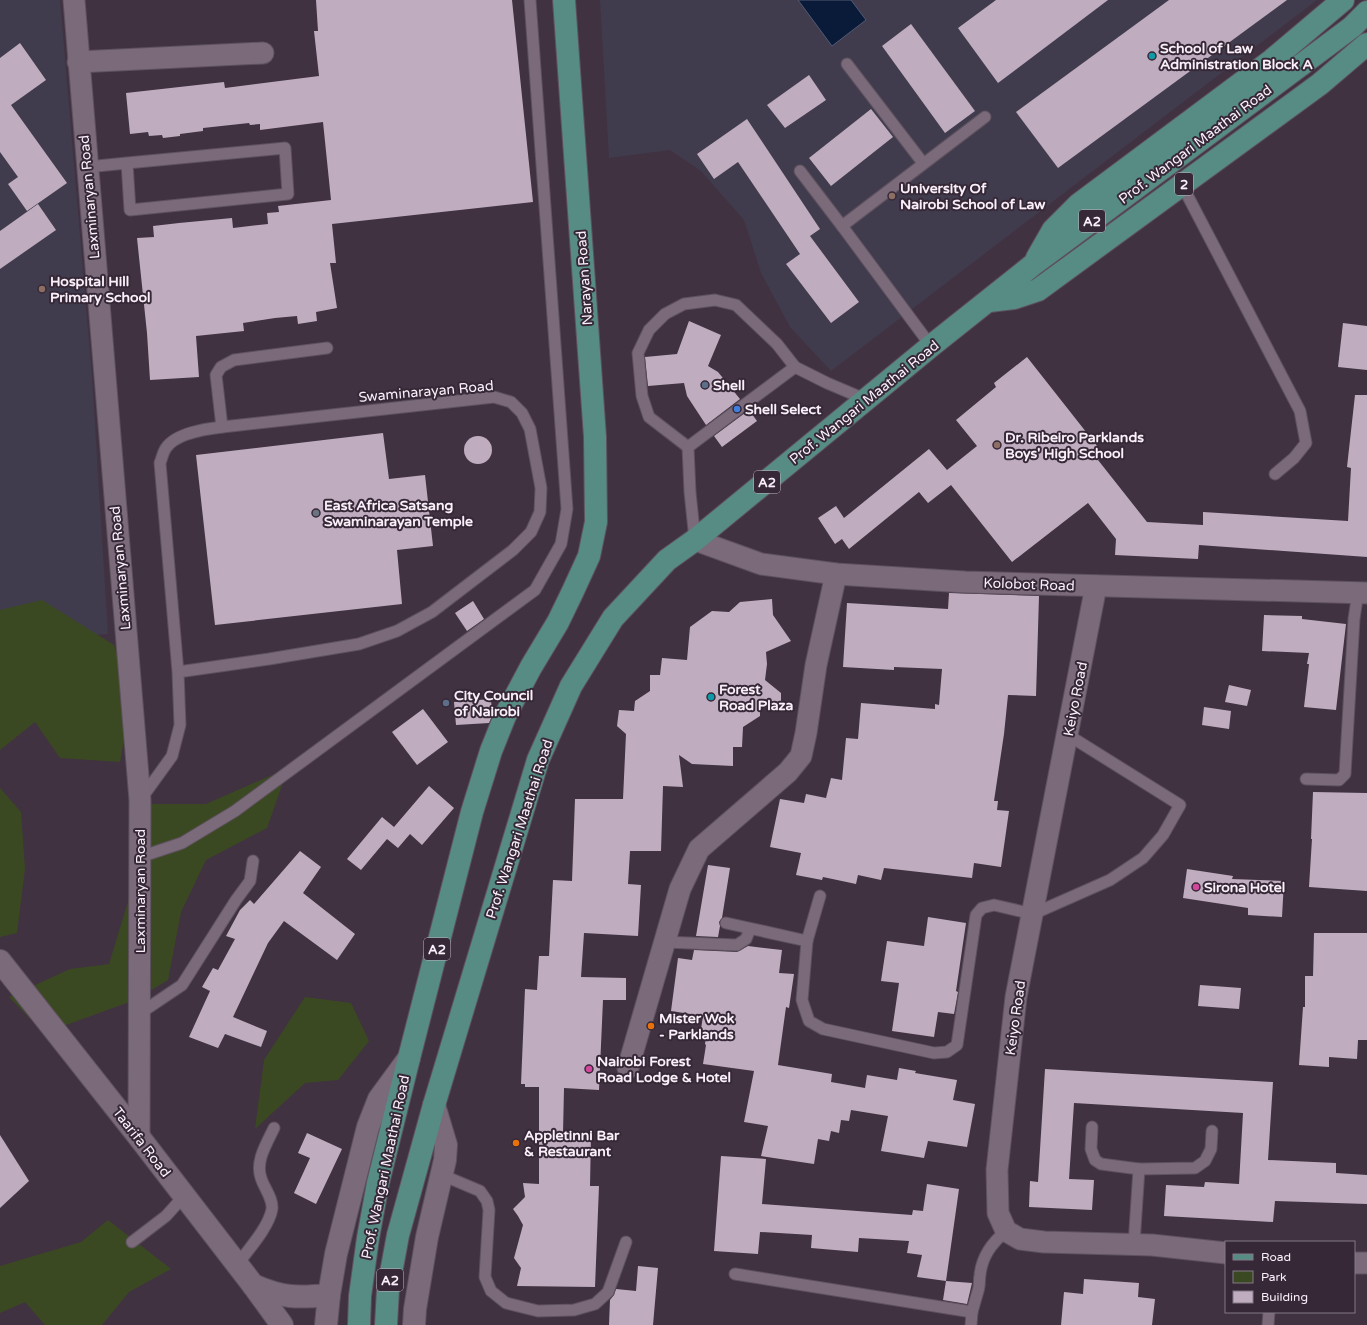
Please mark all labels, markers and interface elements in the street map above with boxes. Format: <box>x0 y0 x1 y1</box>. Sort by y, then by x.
place label: School of Law Administration Block A <box>1160 40 1313 73</box>
marker: School of Law Administration Block A <box>1147 51 1157 61</box>
street label: Prof. Wangari Maathai Road <box>1115 81 1275 208</box>
street label: Laxminaryan Road <box>76 134 103 260</box>
road number: 2 <box>1175 173 1193 195</box>
place label: University Of Nairobi School of Law <box>900 180 1045 213</box>
marker: University Of Nairobi School of Law <box>887 191 897 201</box>
road number: A2 <box>1079 210 1105 232</box>
street label: Narayan Road <box>573 230 596 326</box>
place label: Hospital Hill Primary School <box>50 273 151 306</box>
marker: Hospital Hill Primary School <box>37 284 47 294</box>
street label: Prof. Wangari Maathai Road <box>786 337 942 468</box>
street label: Swaminarayan Road <box>358 377 494 406</box>
place label: Shell <box>713 377 745 394</box>
marker: Shell <box>700 380 710 390</box>
place label: Shell Select <box>745 401 822 418</box>
marker: Shell Select <box>732 404 742 414</box>
place label: Dr. Ribeiro Parklands Boys' High School <box>1005 429 1144 462</box>
marker: Dr. Ribeiro Parklands Boys' High School <box>992 440 1002 450</box>
road number: A2 <box>754 471 780 493</box>
place label: East Africa Satsang Swaminarayan Temple <box>324 497 473 530</box>
street label: Laxminaryan Road <box>107 505 134 631</box>
marker: East Africa Satsang Swaminarayan Temple <box>311 508 321 518</box>
street label: Kolobot Road <box>983 574 1075 595</box>
street label: Keiyo Road <box>1060 660 1091 738</box>
place label: Forest Road Plaza <box>719 681 793 714</box>
place label: City Council of Nairobi <box>454 687 533 720</box>
marker: Forest Road Plaza <box>706 692 716 702</box>
marker: City Council of Nairobi <box>441 698 451 708</box>
street label: Prof. Wangari Maathai Road <box>482 737 557 921</box>
street label: Laxminaryan Road <box>132 829 149 953</box>
place label: Sirona Hotel <box>1204 879 1285 896</box>
marker: Sirona Hotel <box>1191 882 1201 892</box>
road number: A2 <box>424 938 450 960</box>
street label: Keiyo Road <box>1002 979 1029 1057</box>
place label: Mister Wok - Parklands <box>659 1010 735 1043</box>
marker: Mister Wok - Parklands <box>646 1021 656 1031</box>
place label: Nairobi Forest Road Lodge & Hotel <box>597 1053 731 1086</box>
marker: Nairobi Forest Road Lodge & Hotel <box>584 1064 594 1074</box>
street label: Prof. Wangari Maathai Road <box>358 1074 413 1261</box>
street label: Taarifa Road <box>109 1104 174 1181</box>
place label: Appletinni Bar & Restaurant <box>524 1127 620 1160</box>
marker: Appletinni Bar & Restaurant <box>511 1138 521 1148</box>
legend <box>1225 1241 1355 1313</box>
text: Road <box>1261 1250 1291 1264</box>
road number: A2 <box>377 1269 403 1291</box>
text: Park <box>1261 1270 1287 1284</box>
text: Building <box>1261 1290 1308 1304</box>

